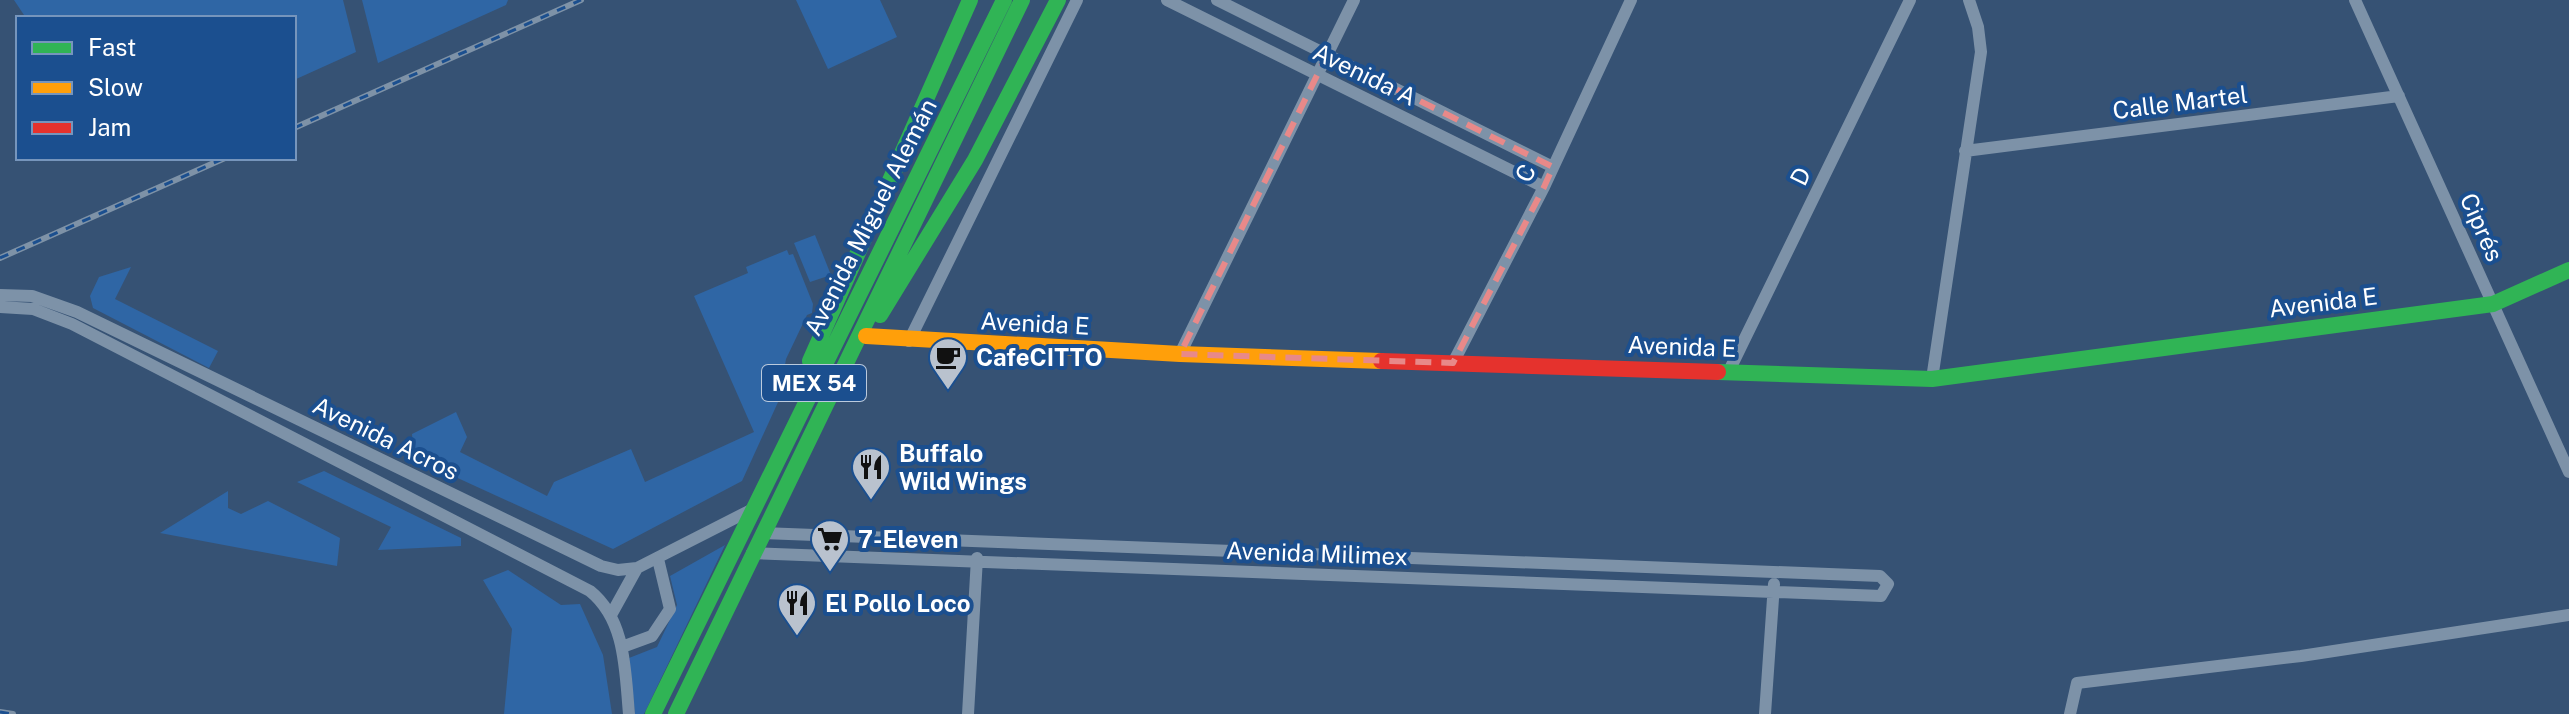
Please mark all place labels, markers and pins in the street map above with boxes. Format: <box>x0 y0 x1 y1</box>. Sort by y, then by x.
cafe icon: CafeCITTO <box>927 336 969 391</box>
place label: CafeCITTO <box>976 343 1103 371</box>
place label: Buffalo Wild Wings <box>899 439 1027 495</box>
restaurant icon: Buffalo Wild Wings <box>850 446 892 501</box>
supermarket icon: 7-Eleven <box>809 518 851 573</box>
place label: 7-Eleven <box>858 525 958 553</box>
restaurant icon: El Pollo Loco <box>776 582 818 637</box>
place label: El Pollo Loco <box>825 589 971 617</box>

